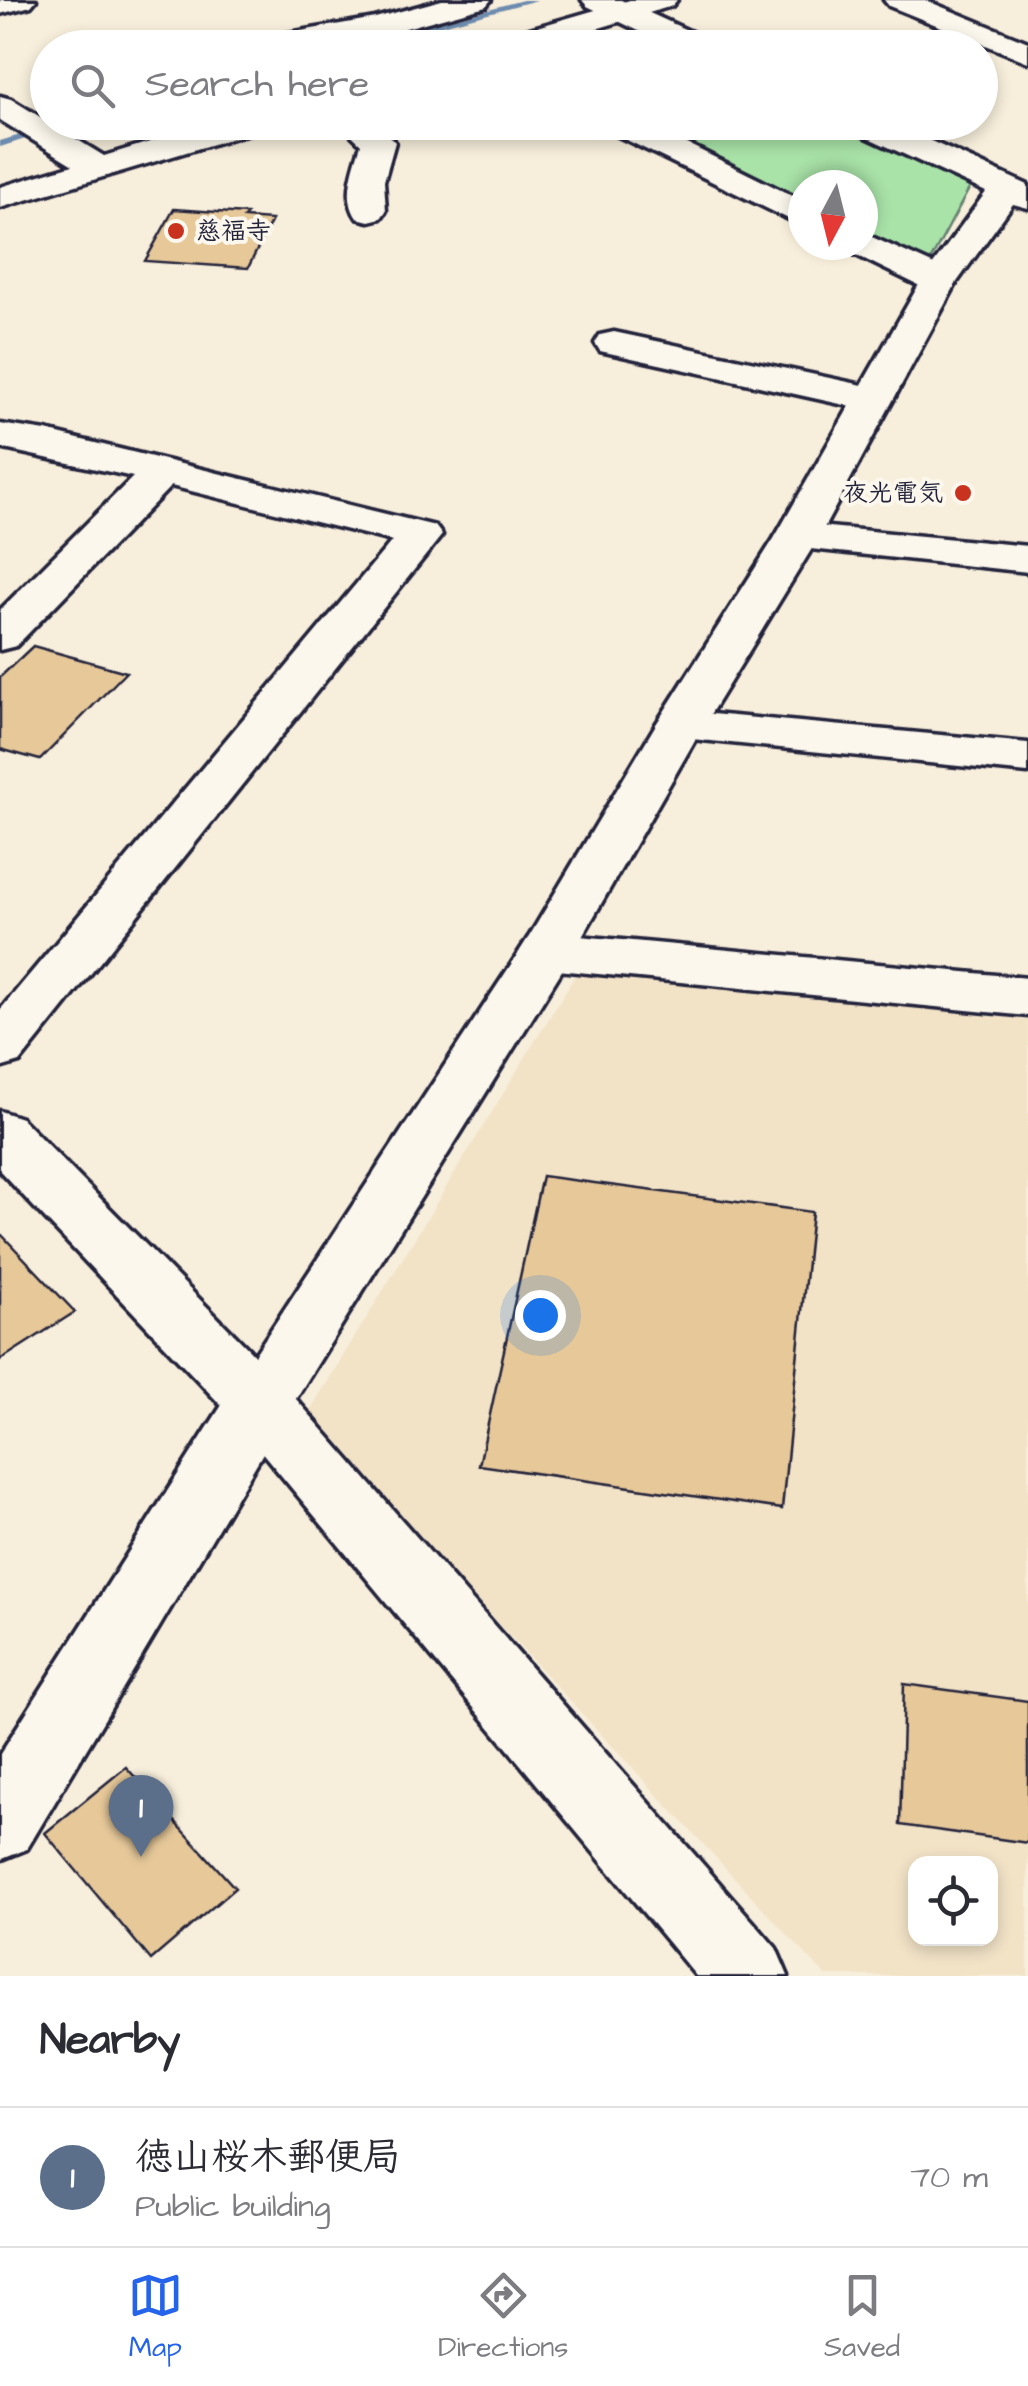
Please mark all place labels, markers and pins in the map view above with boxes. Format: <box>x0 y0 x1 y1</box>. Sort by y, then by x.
place label: 慈福寺 <box>196 214 271 249</box>
marker: 慈福寺 <box>165 220 187 242</box>
place label: 夜光電気 <box>843 476 943 511</box>
marker: 夜光電気 <box>952 482 974 504</box>
pin: 1 <box>108 1774 174 1857</box>

